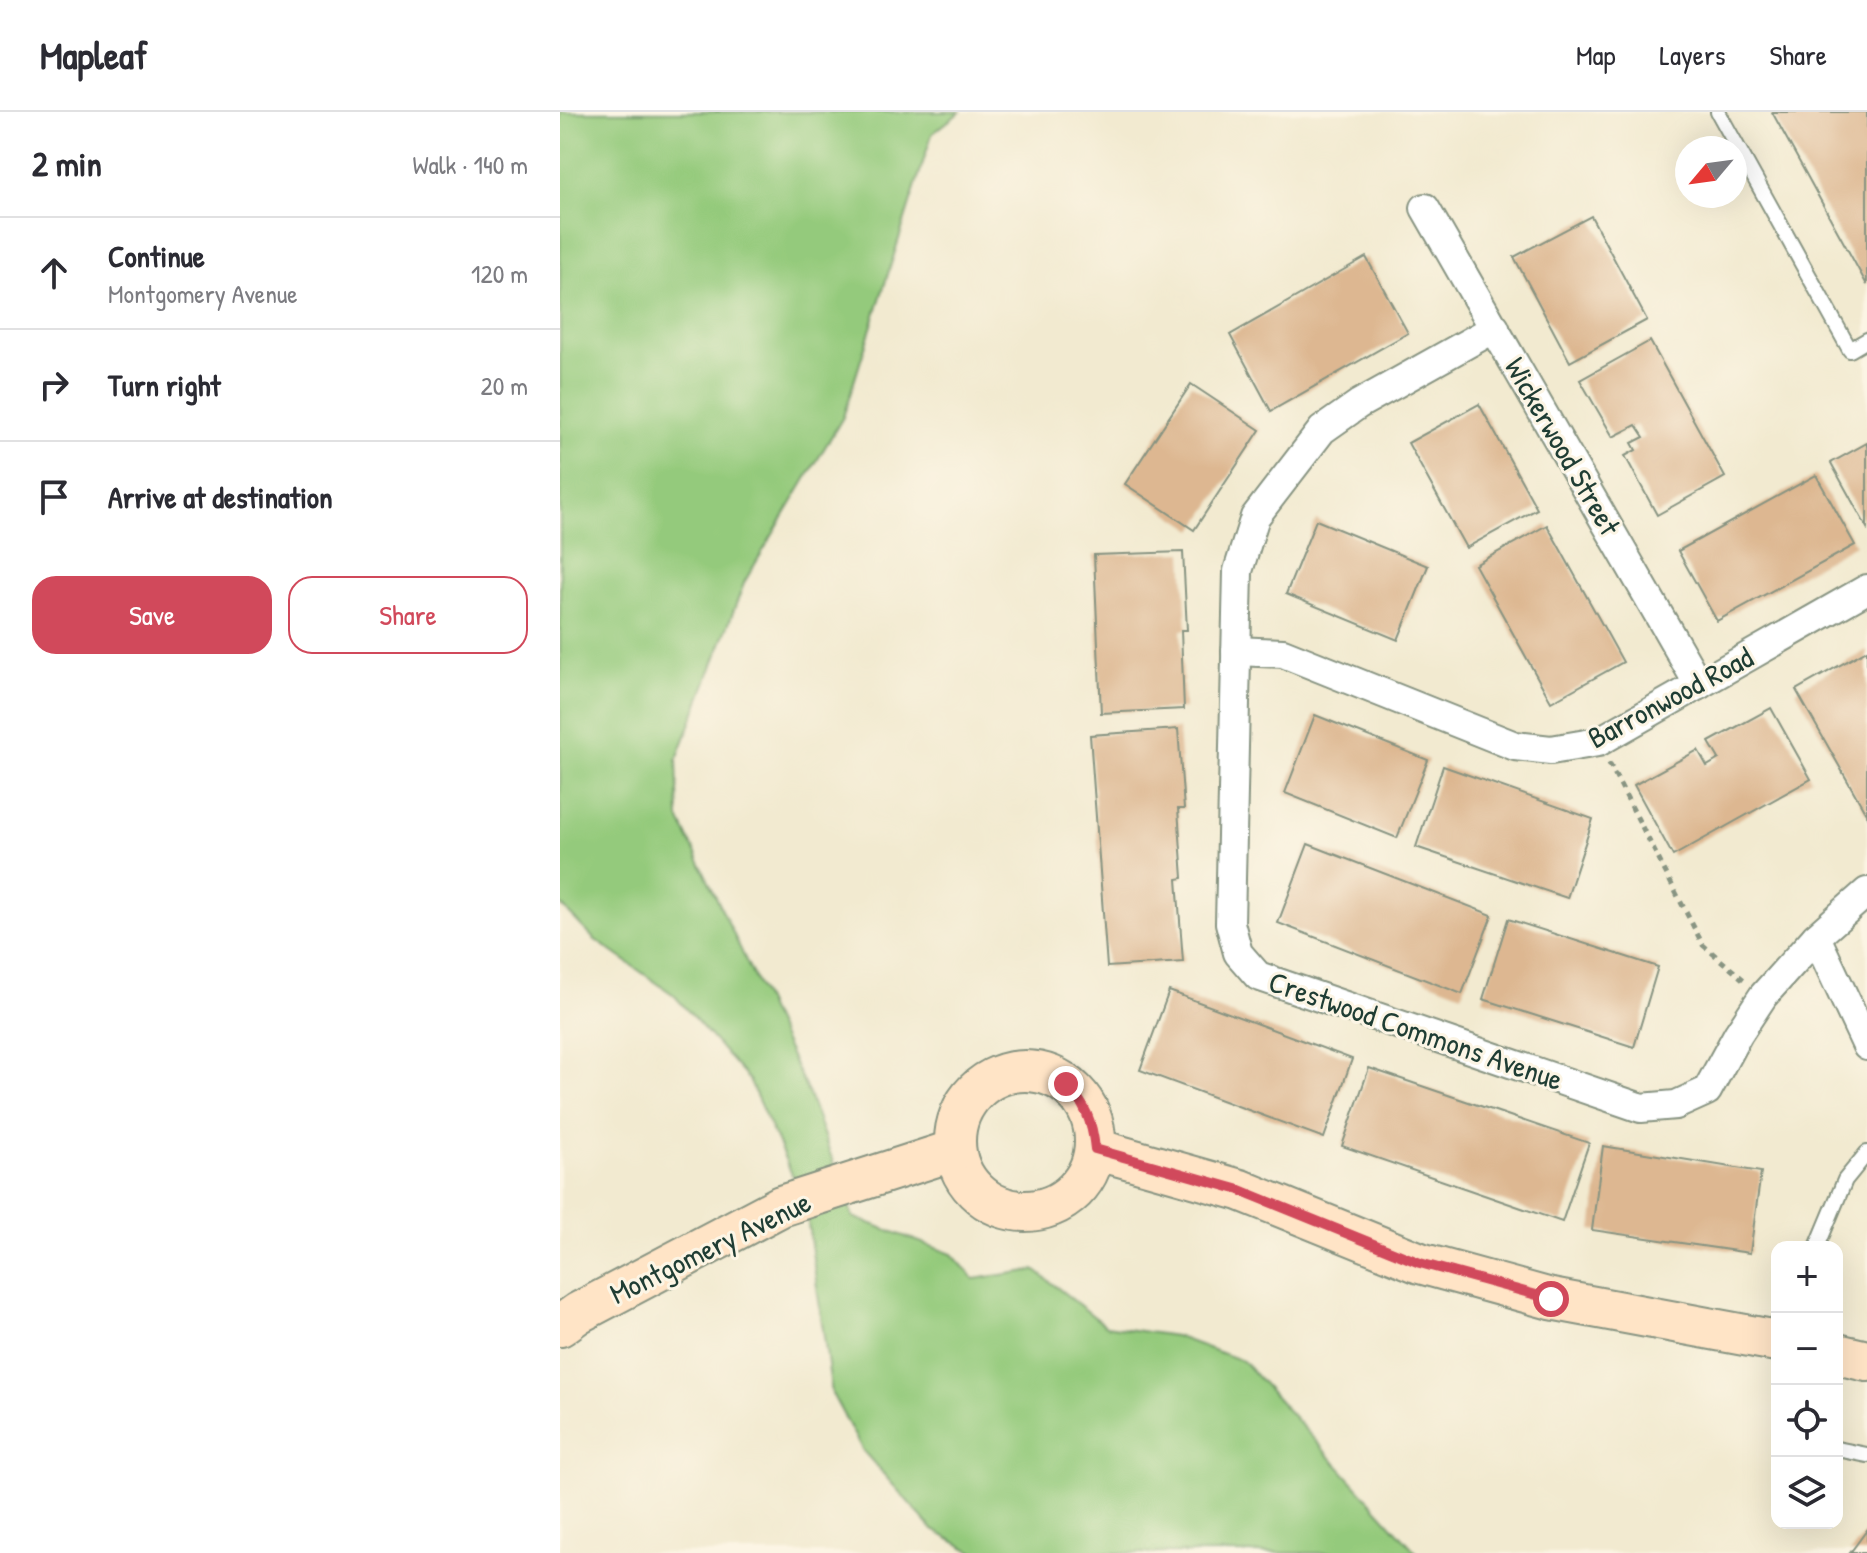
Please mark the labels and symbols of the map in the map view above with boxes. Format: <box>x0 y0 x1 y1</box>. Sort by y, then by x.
north arrow <box>1675 136 1747 208</box>
street label: Wickerwood Street <box>1496 350 1630 543</box>
street label: Barronwood Road <box>1580 637 1760 757</box>
street label: Crestwood Commons Avenue <box>1264 961 1568 1099</box>
route end <box>1048 1066 1084 1102</box>
street label: Montgomery Avenue <box>603 1181 817 1313</box>
route start <box>1533 1281 1569 1317</box>

